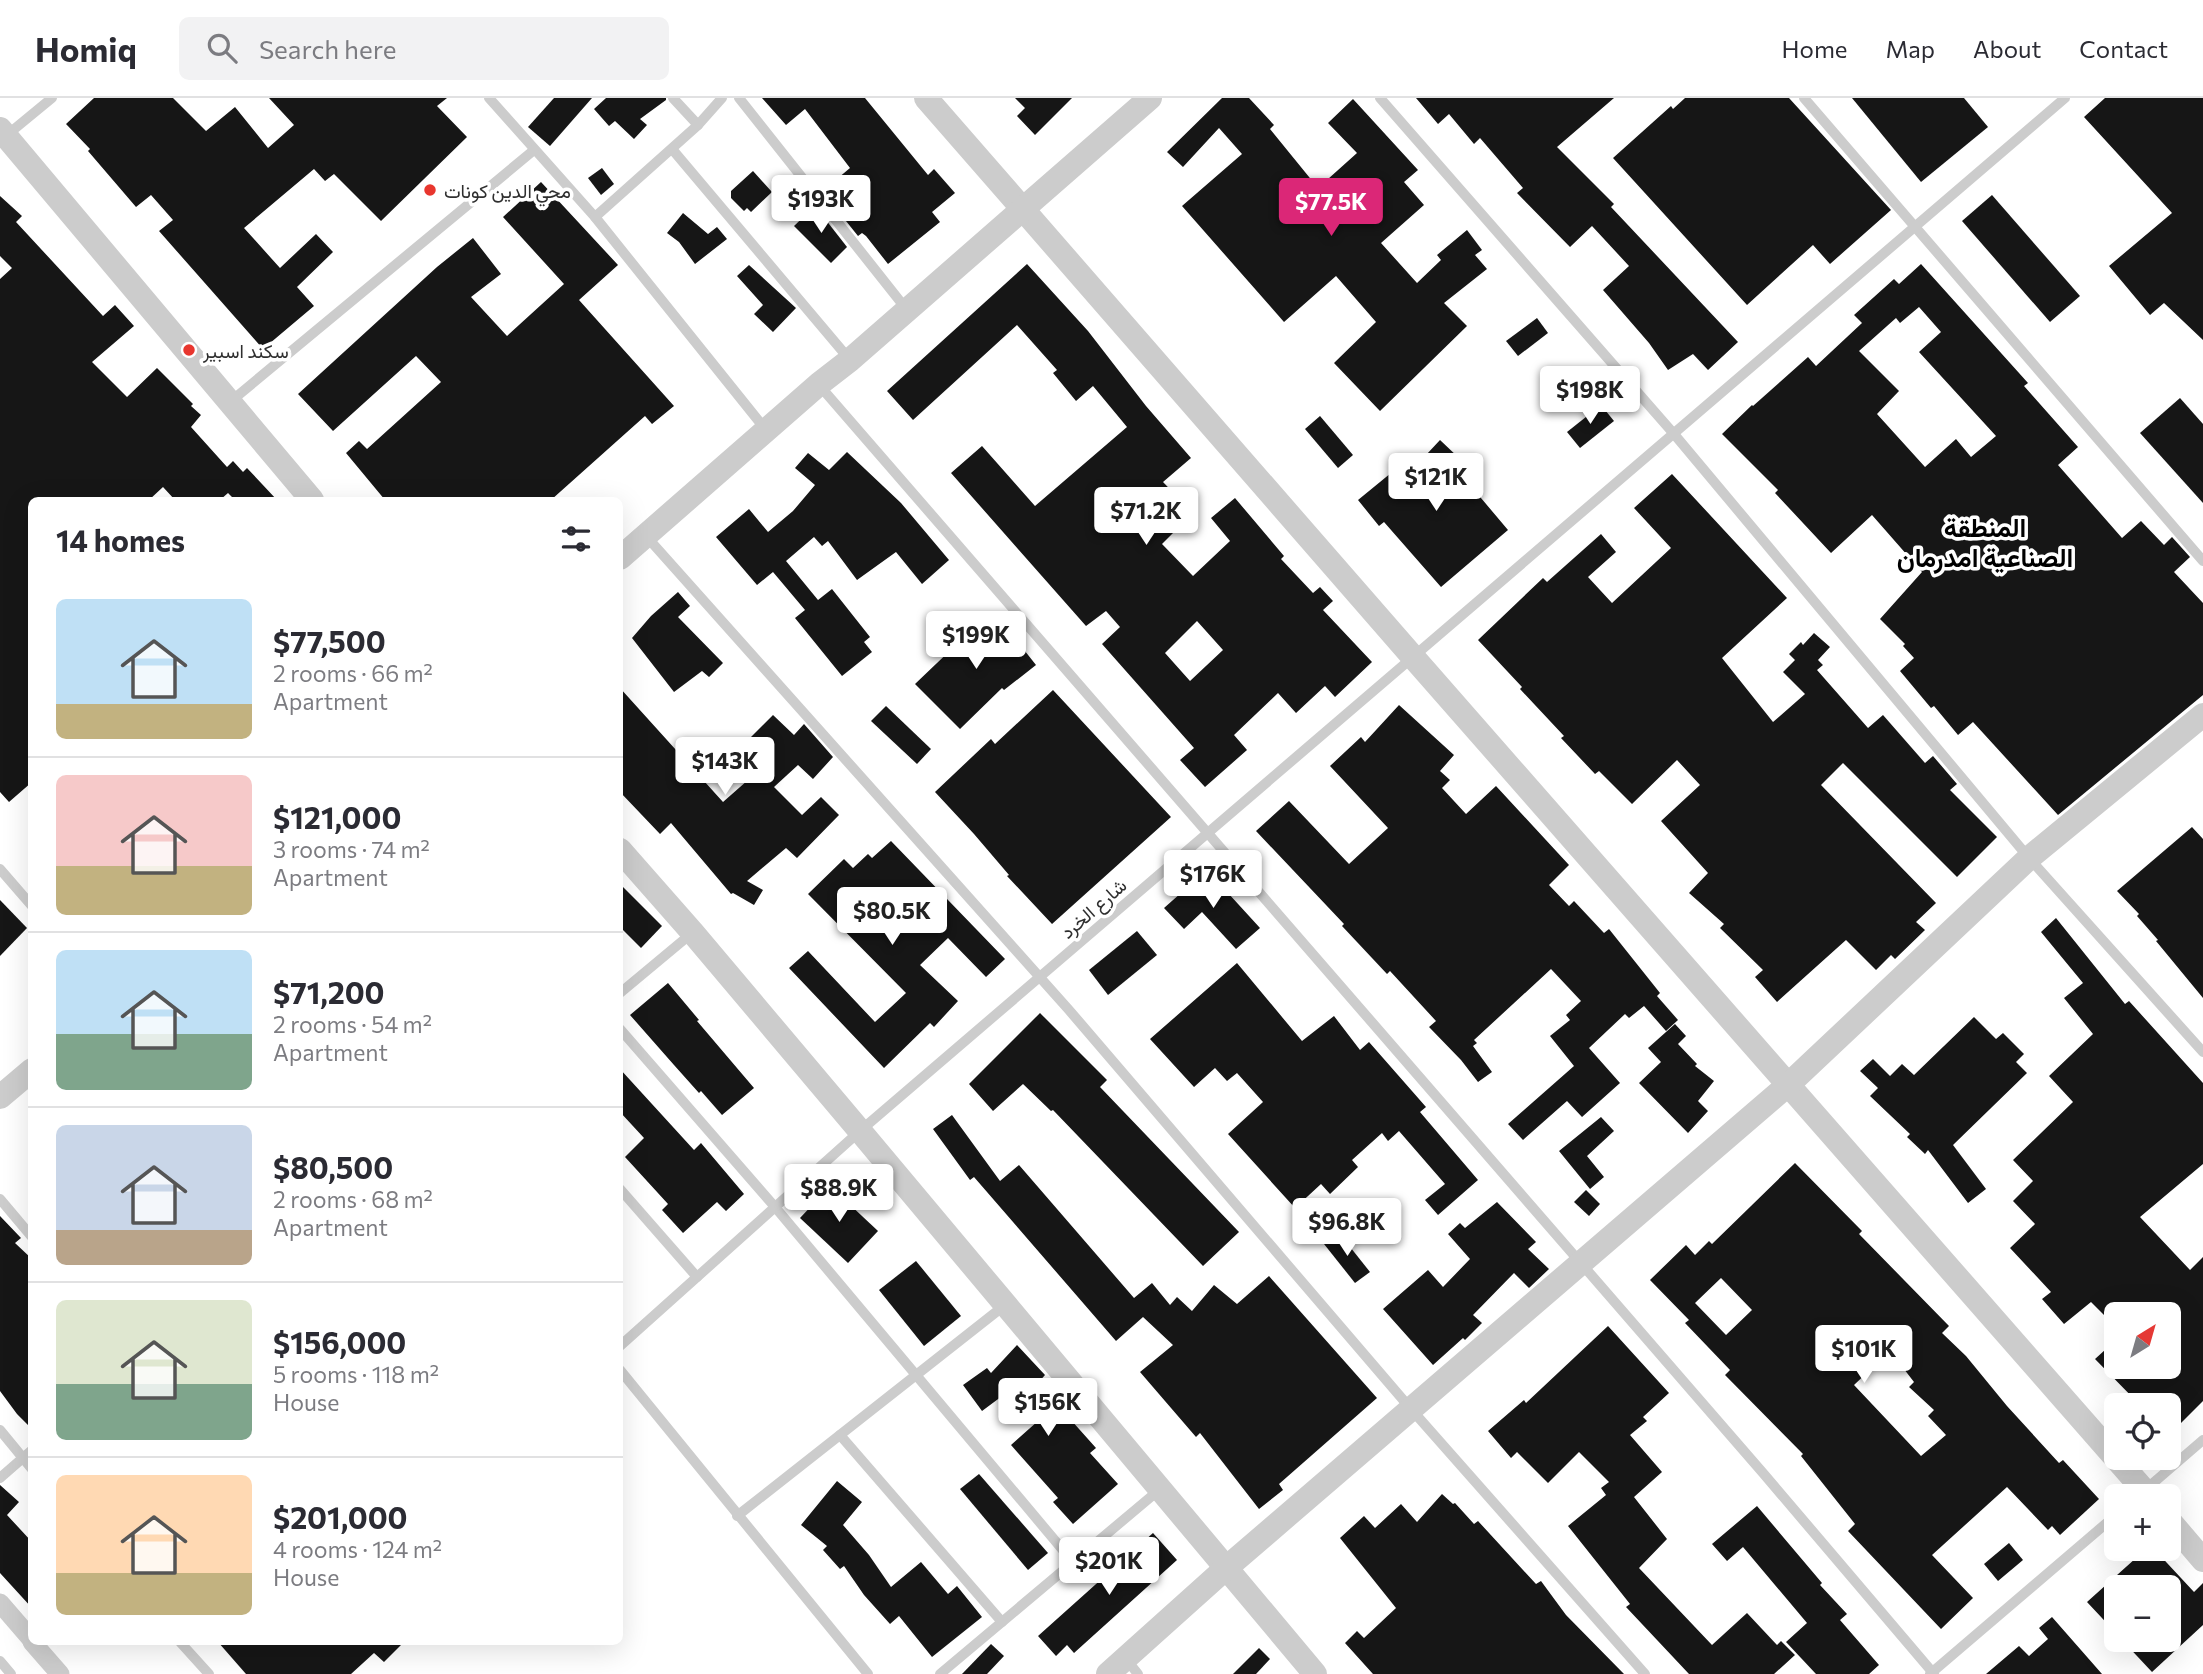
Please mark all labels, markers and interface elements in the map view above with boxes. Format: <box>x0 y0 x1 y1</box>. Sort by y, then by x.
search box <box>179 17 669 80</box>
text: Homiq <box>35 28 137 69</box>
icon: search <box>203 29 241 67</box>
text: Search here <box>259 33 396 64</box>
text: Home <box>1782 34 1848 63</box>
text: Map <box>1886 34 1935 63</box>
text: About <box>1973 34 2041 63</box>
text: Contact <box>2079 34 2168 63</box>
pin: $193K <box>772 176 870 235</box>
pin: $77.5K <box>1274 178 1388 238</box>
place label: محي الدين كونات <box>444 179 571 207</box>
marker: محي الدين كونات <box>422 182 438 198</box>
text: $193K <box>787 184 855 212</box>
text: $77.5K <box>1295 187 1367 215</box>
place label: سكند اسبير <box>202 339 289 363</box>
marker: سكند اسبير <box>181 342 197 358</box>
pin: $198K <box>1541 366 1639 426</box>
text: $198K <box>1556 375 1624 403</box>
pin: $121K <box>1387 454 1485 513</box>
text: $121K <box>1404 462 1468 490</box>
pin: $71.2K <box>1089 488 1203 547</box>
text: $71.2K <box>1110 496 1182 524</box>
district label: المنطقة الصناعية امدرمان <box>1897 511 2073 574</box>
icon: filters <box>557 520 595 558</box>
text: 14 homes <box>56 521 185 558</box>
pin: $199K <box>927 612 1025 671</box>
text: $199K <box>942 620 1010 648</box>
text: $77,500 <box>273 622 386 659</box>
icon: home <box>112 627 196 711</box>
text: 2 rooms · 66 m² <box>273 659 433 687</box>
text: Apartment <box>273 687 388 715</box>
pin: $143K <box>676 738 774 797</box>
text: $143K <box>691 746 759 774</box>
text: $121,000 <box>273 798 401 835</box>
icon: home <box>112 803 196 887</box>
text: 3 rooms · 74 m² <box>273 835 430 863</box>
pin: $176K <box>1164 850 1262 910</box>
text: $176K <box>1180 859 1246 887</box>
text: Apartment <box>273 863 388 891</box>
street label: شارع الخرد <box>1055 873 1132 944</box>
pin: $80.5K <box>835 888 949 947</box>
text: $80.5K <box>853 896 931 924</box>
text: $71,200 <box>273 973 385 1010</box>
icon: home <box>112 978 196 1062</box>
text: 2 rooms · 54 m² <box>273 1010 432 1038</box>
text: Apartment <box>273 1038 388 1066</box>
text: $80,500 <box>273 1148 393 1185</box>
icon: home <box>112 1153 196 1237</box>
pin: $88.9K <box>782 1164 896 1224</box>
text: $88.9K <box>800 1173 878 1201</box>
text: 2 rooms · 68 m² <box>273 1185 433 1213</box>
pin: $96.8K <box>1290 1198 1404 1258</box>
text: $96.8K <box>1308 1207 1386 1235</box>
text: Apartment <box>273 1213 388 1241</box>
north arrow <box>2104 1302 2180 1379</box>
map controls <box>2104 1302 2181 1652</box>
text: $156,000 <box>273 1323 406 1360</box>
pin: $101K <box>1815 1326 1913 1385</box>
icon: home <box>112 1328 196 1412</box>
text: $101K <box>1831 1334 1897 1362</box>
text: 5 rooms · 118 m² <box>273 1360 439 1388</box>
pin: $156K <box>999 1378 1097 1438</box>
text: $156K <box>1014 1387 1082 1415</box>
text: House <box>273 1388 339 1416</box>
button: locate <box>2104 1393 2181 1470</box>
button: + <box>2104 1484 2181 1561</box>
text: $201,000 <box>273 1498 408 1535</box>
icon: home <box>112 1503 196 1587</box>
text: 4 rooms · 124 m² <box>273 1535 442 1563</box>
pin: $201K <box>1060 1538 1158 1597</box>
text: $201K <box>1075 1546 1143 1574</box>
text: House <box>273 1563 339 1591</box>
button: − <box>2104 1575 2181 1652</box>

